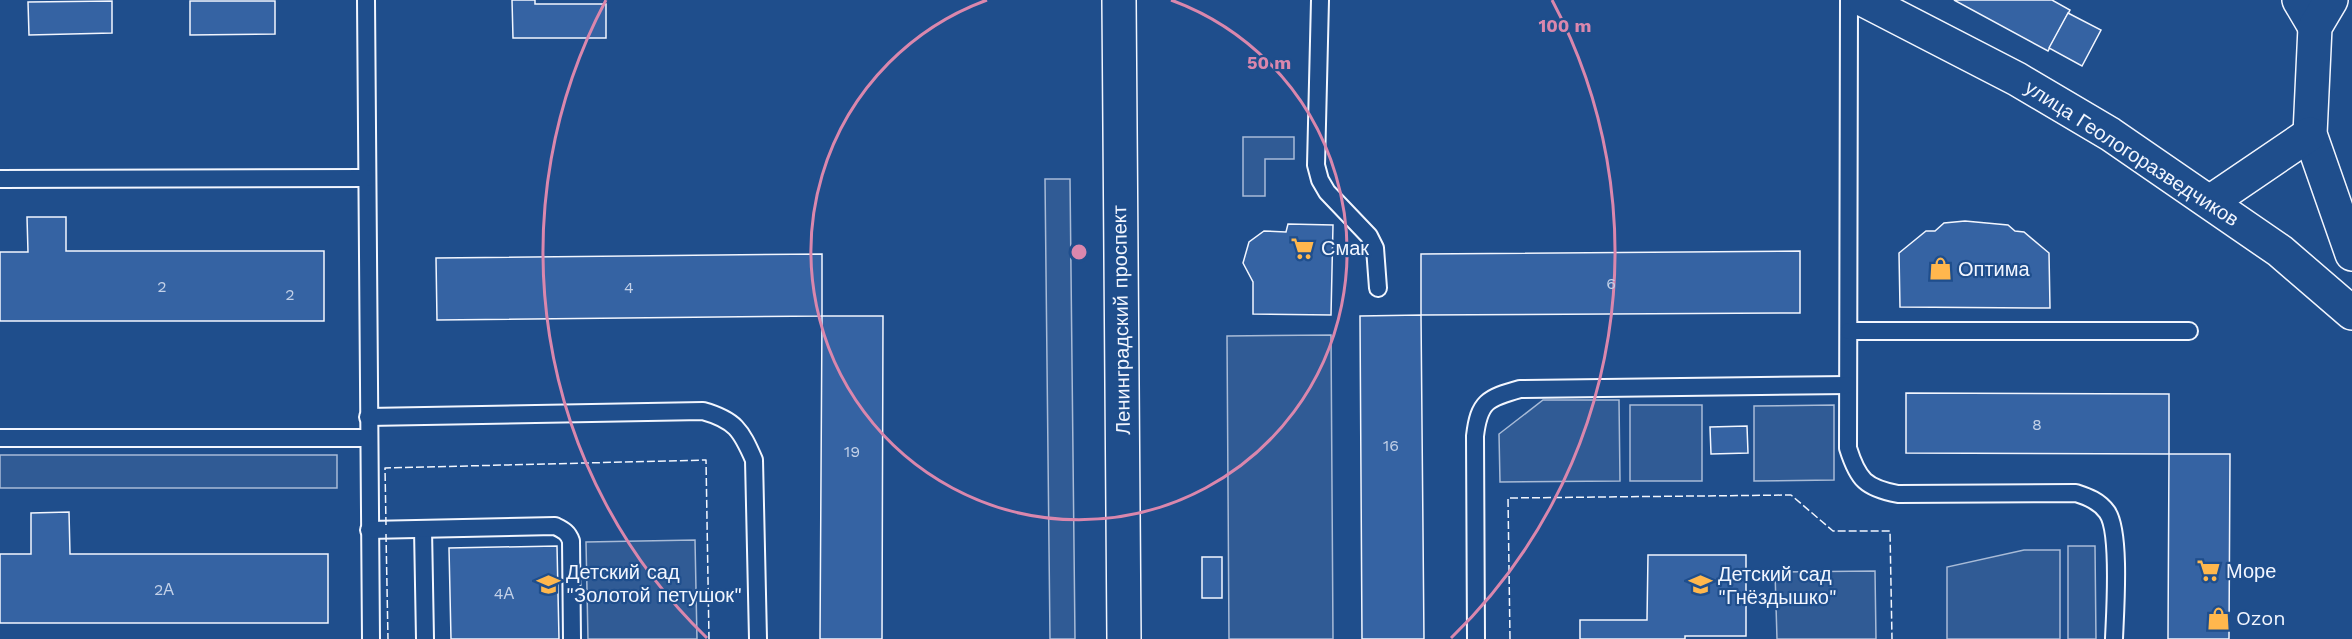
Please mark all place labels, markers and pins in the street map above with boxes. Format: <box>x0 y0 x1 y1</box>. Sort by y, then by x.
supermarket icon: Смак <box>1290 235 1316 261</box>
place label: Смак <box>1321 236 1369 260</box>
centre of rings <box>1069 242 1089 262</box>
shop icon: Оптима <box>1927 256 1953 282</box>
place label: Оптима <box>1958 257 2030 281</box>
supermarket icon: Море <box>2195 558 2221 584</box>
place label: Море <box>2226 559 2276 583</box>
place label: Детский сад "Золотой петушок" <box>566 560 742 607</box>
place label: Детский сад "Гнёздышко" <box>1718 562 1837 609</box>
school or university icon: Детский сад "Золотой петушок" <box>535 571 561 597</box>
school or university icon: Детский сад "Гнёздышко" <box>1687 572 1713 598</box>
shop icon: Ozon <box>2205 605 2231 631</box>
place label: Ozon <box>2236 606 2286 630</box>

